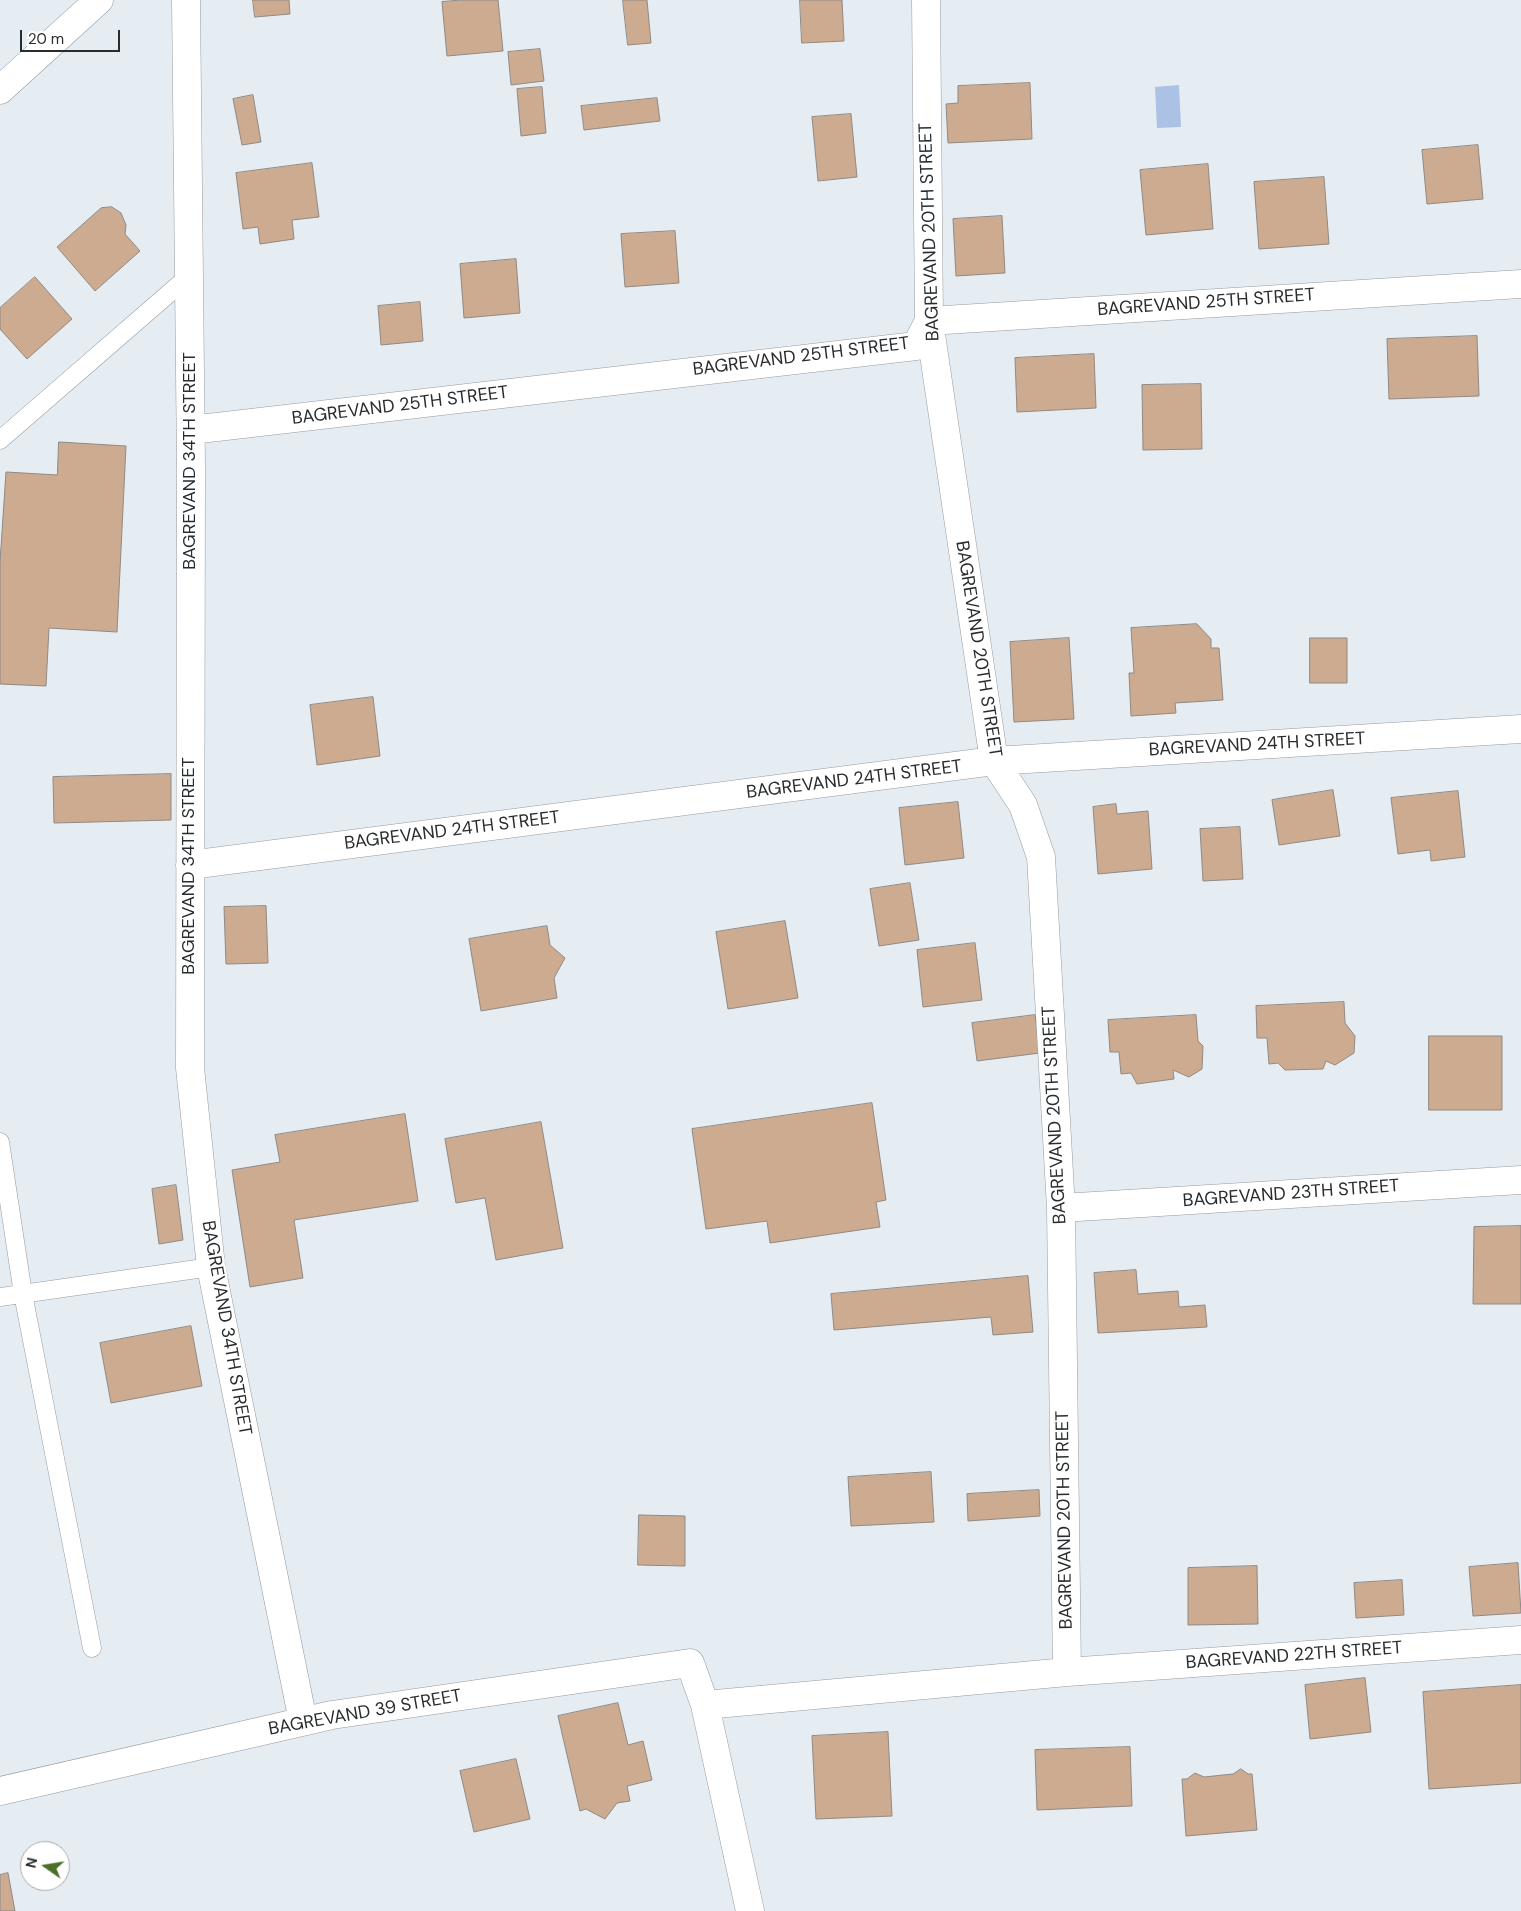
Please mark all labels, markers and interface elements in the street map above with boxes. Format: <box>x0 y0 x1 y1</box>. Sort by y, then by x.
scale bar <box>22 20 122 52</box>
text: 20 m <box>28 29 64 49</box>
street label: BAGREVAND 20TH STREET <box>915 122 945 342</box>
street label: BAGREVAND 25TH STREET <box>1097 285 1315 321</box>
street label: BAGREVAND 25TH STREET <box>692 333 910 381</box>
street label: BAGREVAND 34TH STREET <box>179 352 201 570</box>
street label: BAGREVAND 25TH STREET <box>291 382 509 430</box>
street label: BAGREVAND 20TH STREET <box>950 539 1006 759</box>
street label: BAGREVAND 24TH STREET <box>1148 729 1366 761</box>
street label: BAGREVAND 24TH STREET <box>745 756 963 804</box>
street label: BAGREVAND 34TH STREET <box>178 757 200 975</box>
street label: BAGREVAND 24TH STREET <box>343 807 561 855</box>
street label: BAGREVAND 20TH STREET <box>1038 1005 1072 1225</box>
street label: BAGREVAND 23TH STREET <box>1182 1176 1400 1212</box>
street label: BAGREVAND 34TH STREET <box>196 1219 256 1437</box>
street label: BAGREVAND 20TH STREET <box>1052 1411 1078 1629</box>
street label: BAGREVAND 22TH STREET <box>1185 1638 1403 1674</box>
street label: BAGREVAND 39 STREET <box>267 1685 463 1741</box>
north arrow <box>20 1841 70 1891</box>
text: N <box>21 1856 41 1870</box>

